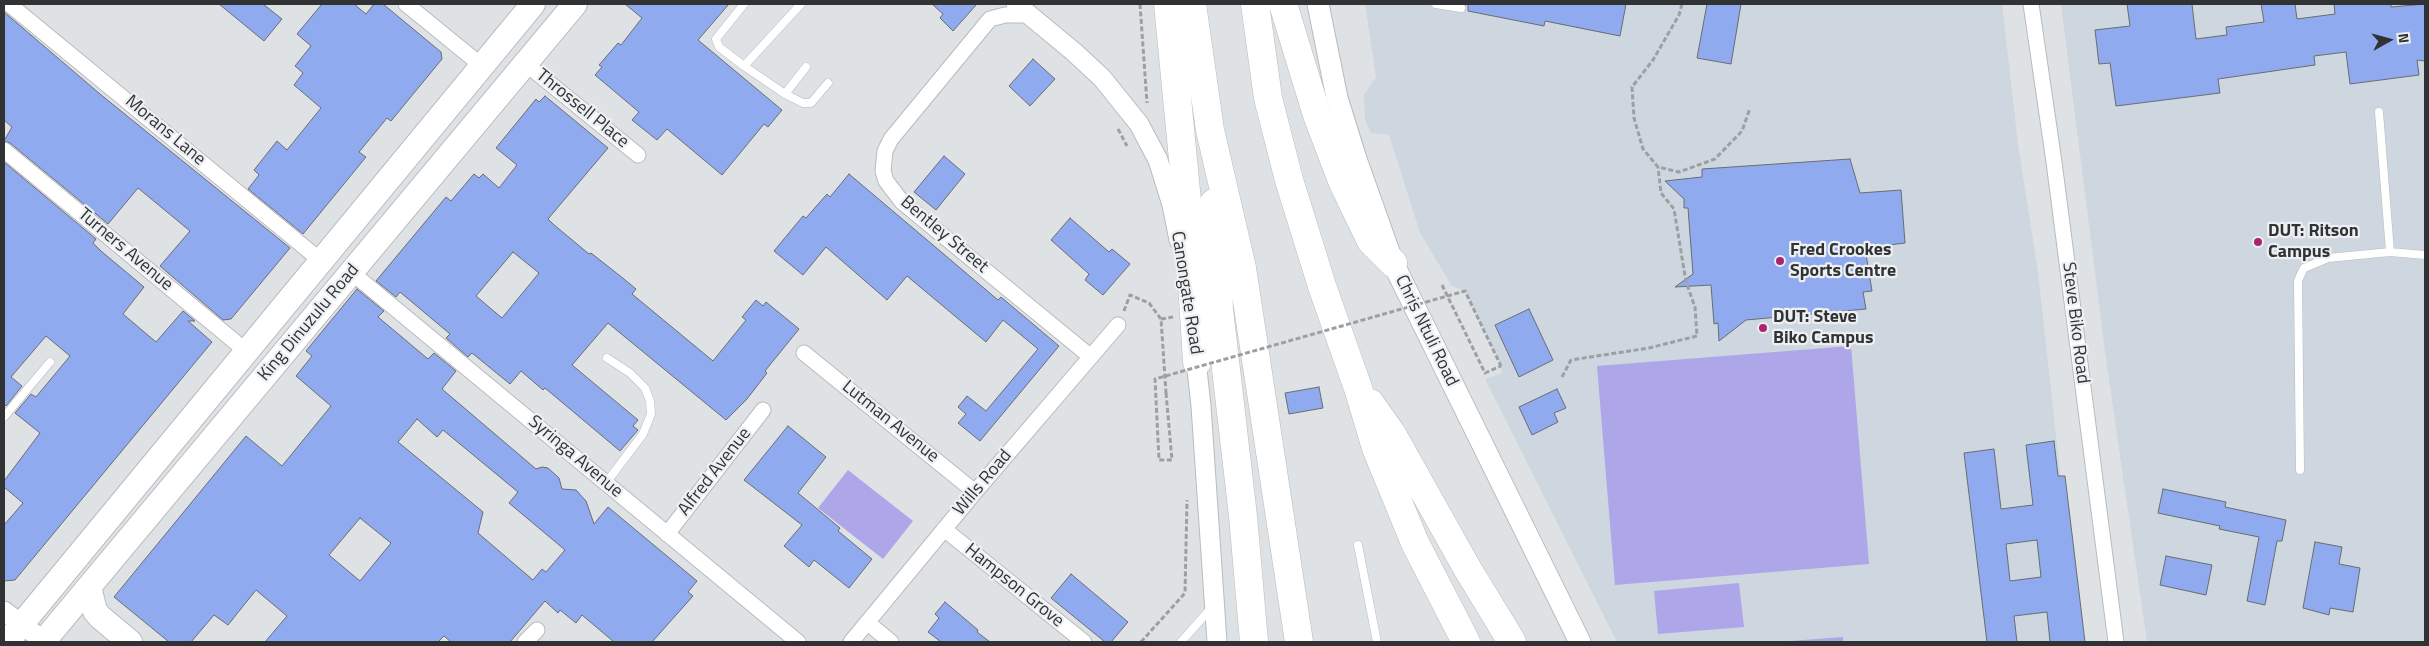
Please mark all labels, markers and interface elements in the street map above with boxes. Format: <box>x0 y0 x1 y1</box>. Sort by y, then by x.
north arrow <box>2364 15 2414 65</box>
text: N <box>2393 32 2415 44</box>
street label: Throssell Place <box>531 65 633 153</box>
street label: Morans Lane <box>120 91 210 171</box>
street label: Bentley Street <box>896 192 992 278</box>
street label: Turners Avenue <box>73 204 177 296</box>
place label: DUT: Ritson Campus <box>2268 221 2359 264</box>
street label: Canongate Road <box>1166 230 1206 356</box>
marker: DUT: Ritson Campus <box>2252 236 2264 248</box>
place label: Fred Crookes Sports Centre <box>1790 240 1896 282</box>
marker: Fred Crookes Sports Centre <box>1774 255 1786 267</box>
street label: King Dinuzulu Road <box>254 260 364 386</box>
street label: Steve Biko Road <box>2057 261 2093 385</box>
street label: Chris Ntuli Road <box>1390 272 1462 390</box>
place label: DUT: Steve Biko Campus <box>1773 307 1874 350</box>
marker: DUT: Steve Biko Campus <box>1757 322 1769 334</box>
street label: Lutman Avenue <box>837 376 943 468</box>
street label: Syringa Avenue <box>523 411 627 503</box>
street label: Alfred Avenue <box>674 424 756 520</box>
street label: Wills Road <box>949 446 1017 520</box>
street label: Hampson Grove <box>960 539 1068 633</box>

